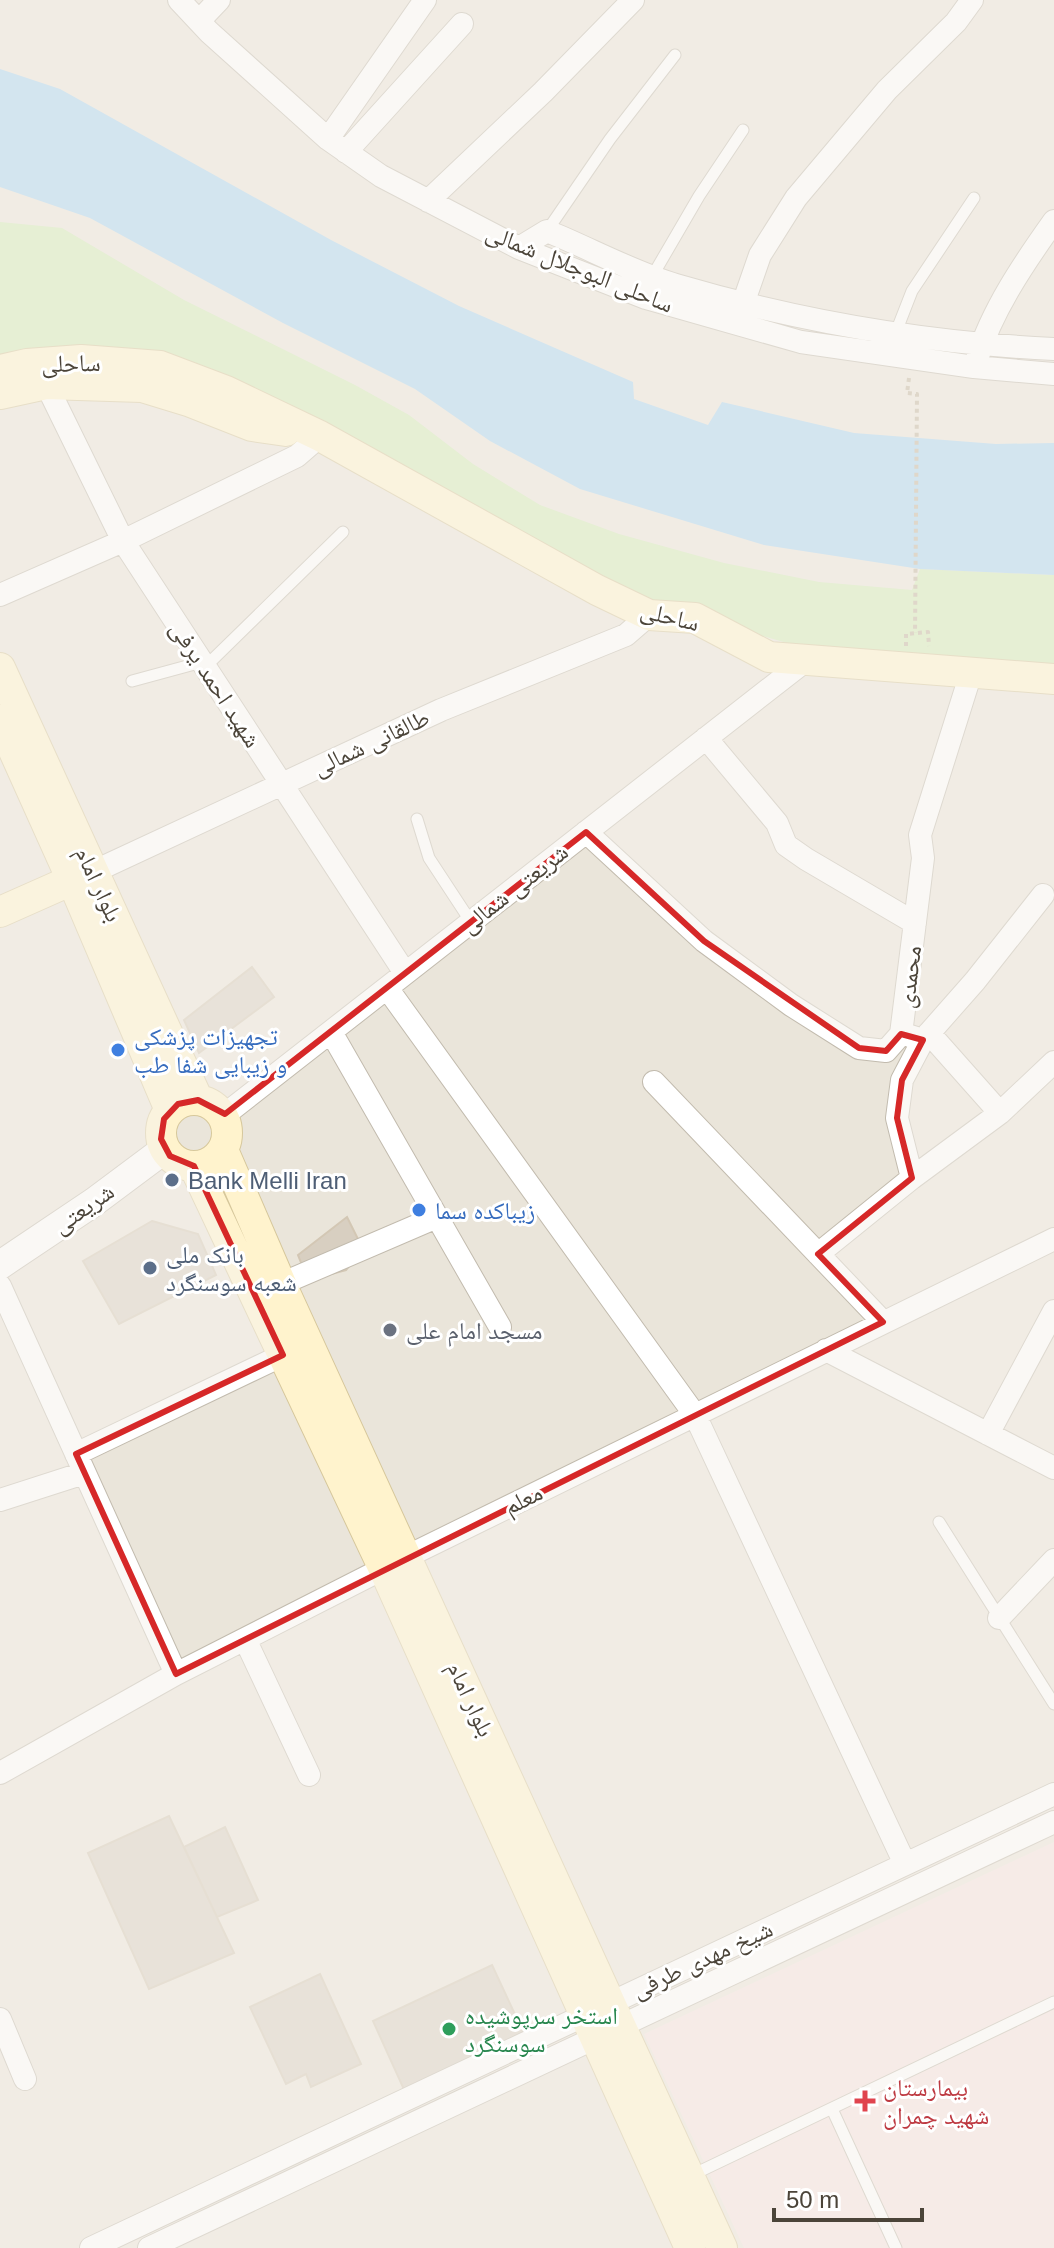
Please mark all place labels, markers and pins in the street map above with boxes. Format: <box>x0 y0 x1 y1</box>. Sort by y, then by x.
place label: تجهیزات پزشکی و زیبایی شفا طب <box>134 1023 287 1079</box>
marker: تجهیزات پزشکی و زیبایی شفا طب <box>109 1041 127 1059</box>
place label: Bank Melli Iran <box>188 1167 347 1194</box>
marker: Bank Melli Iran <box>163 1171 181 1189</box>
place label: زیباکده سما <box>435 1197 535 1224</box>
marker: زیباکده سما <box>410 1201 428 1219</box>
place label: بانک ملی شعبه سوسنگرد <box>166 1241 297 1296</box>
marker: بانک ملی شعبه سوسنگرد <box>141 1259 159 1277</box>
place label: مسجد امام علی <box>406 1317 543 1347</box>
marker: مسجد امام علی <box>381 1321 399 1339</box>
place label: استخر سرپوشیده سوسنگرد <box>465 2002 618 2057</box>
marker: استخر سرپوشیده سوسنگرد <box>440 2020 458 2038</box>
place label: بیمارستان شهید چمران <box>883 2074 989 2130</box>
marker: بیمارستان شهید چمران <box>854 2090 876 2112</box>

